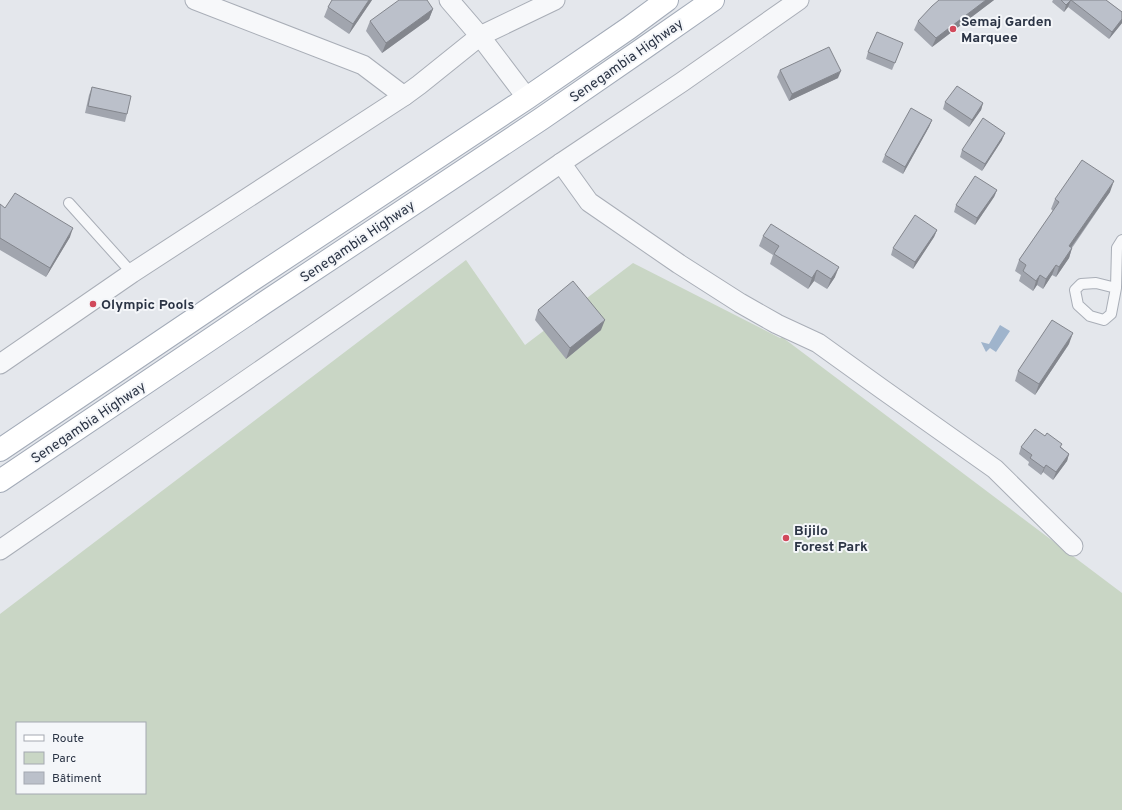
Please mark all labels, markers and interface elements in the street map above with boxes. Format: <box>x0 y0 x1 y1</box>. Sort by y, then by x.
place label: Semaj Garden Marquee <box>961 14 1052 47</box>
street label: Senegambia Highway <box>567 16 687 107</box>
marker: Semaj Garden Marquee <box>948 24 958 34</box>
street label: Senegambia Highway <box>297 198 418 287</box>
place label: Olympic Pools <box>101 297 194 314</box>
marker: Olympic Pools <box>88 299 98 309</box>
street label: Senegambia Highway <box>28 379 149 468</box>
place label: Bijilo Forest Park <box>794 523 868 556</box>
marker: Bijilo Forest Park <box>781 533 791 543</box>
legend <box>16 722 146 794</box>
text: Route <box>52 731 84 747</box>
text: Parc <box>52 751 76 767</box>
text: Bâtiment <box>52 771 102 787</box>

